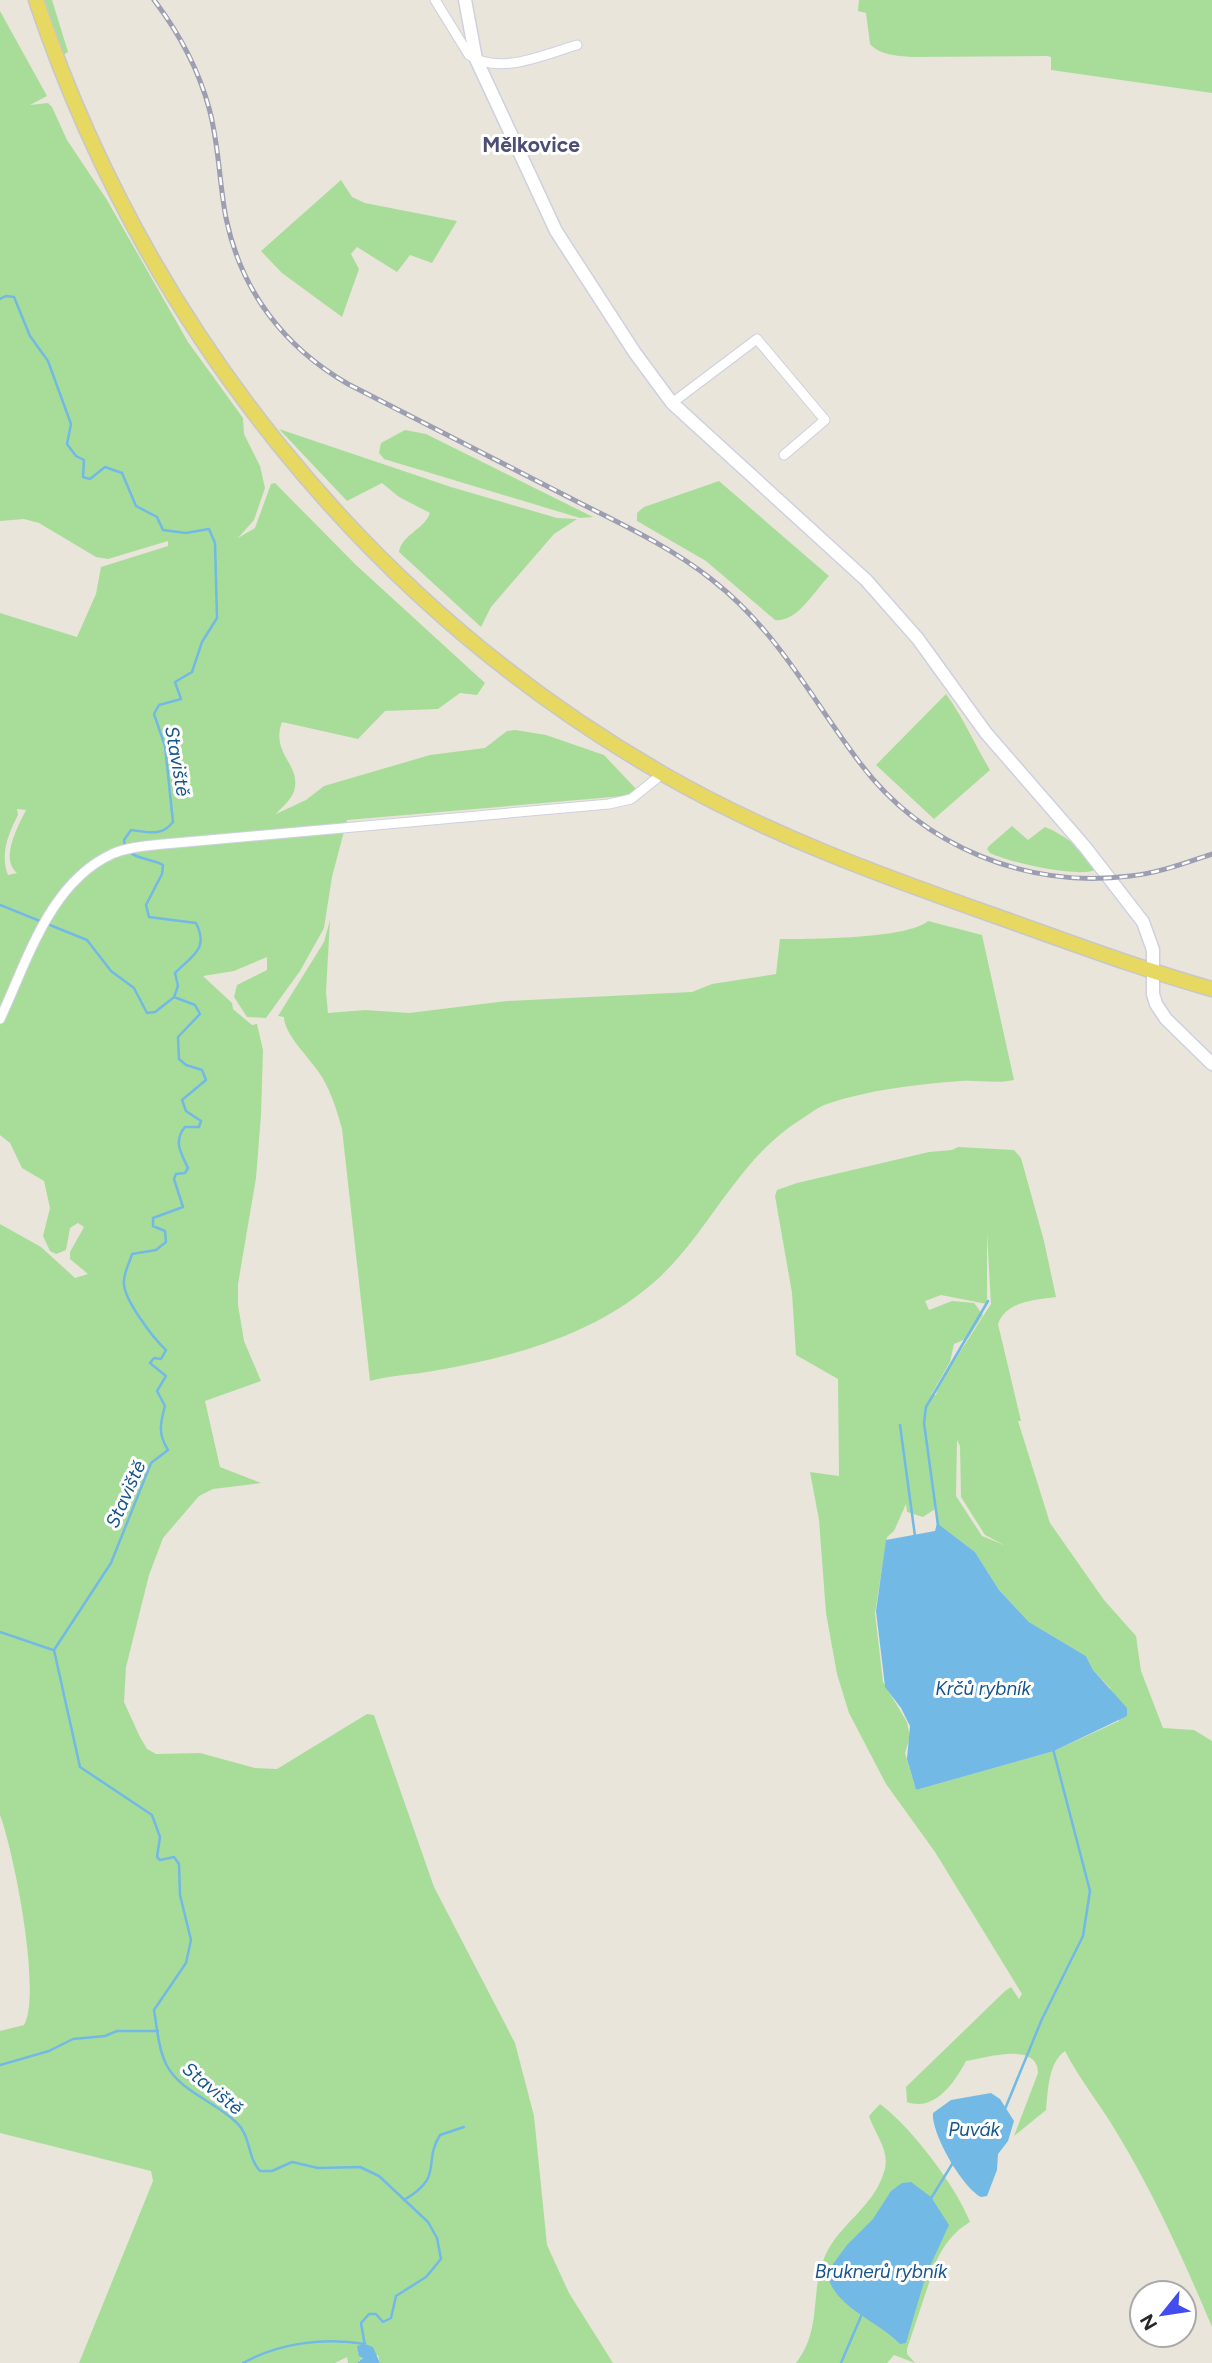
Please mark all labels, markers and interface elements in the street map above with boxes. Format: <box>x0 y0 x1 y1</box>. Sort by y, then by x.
district label: Mělkovice <box>482 132 580 157</box>
water label: Staviště <box>160 724 195 799</box>
water label: Staviště <box>100 1456 151 1531</box>
water label: Krčů rybník <box>935 1677 1032 1700</box>
water label: Staviště <box>178 2057 248 2120</box>
water label: Puvák <box>948 2118 1001 2141</box>
water label: Bruknerů rybník <box>815 2260 948 2283</box>
north arrow <box>1128 2279 1198 2349</box>
text: N <box>1135 2310 1162 2334</box>

